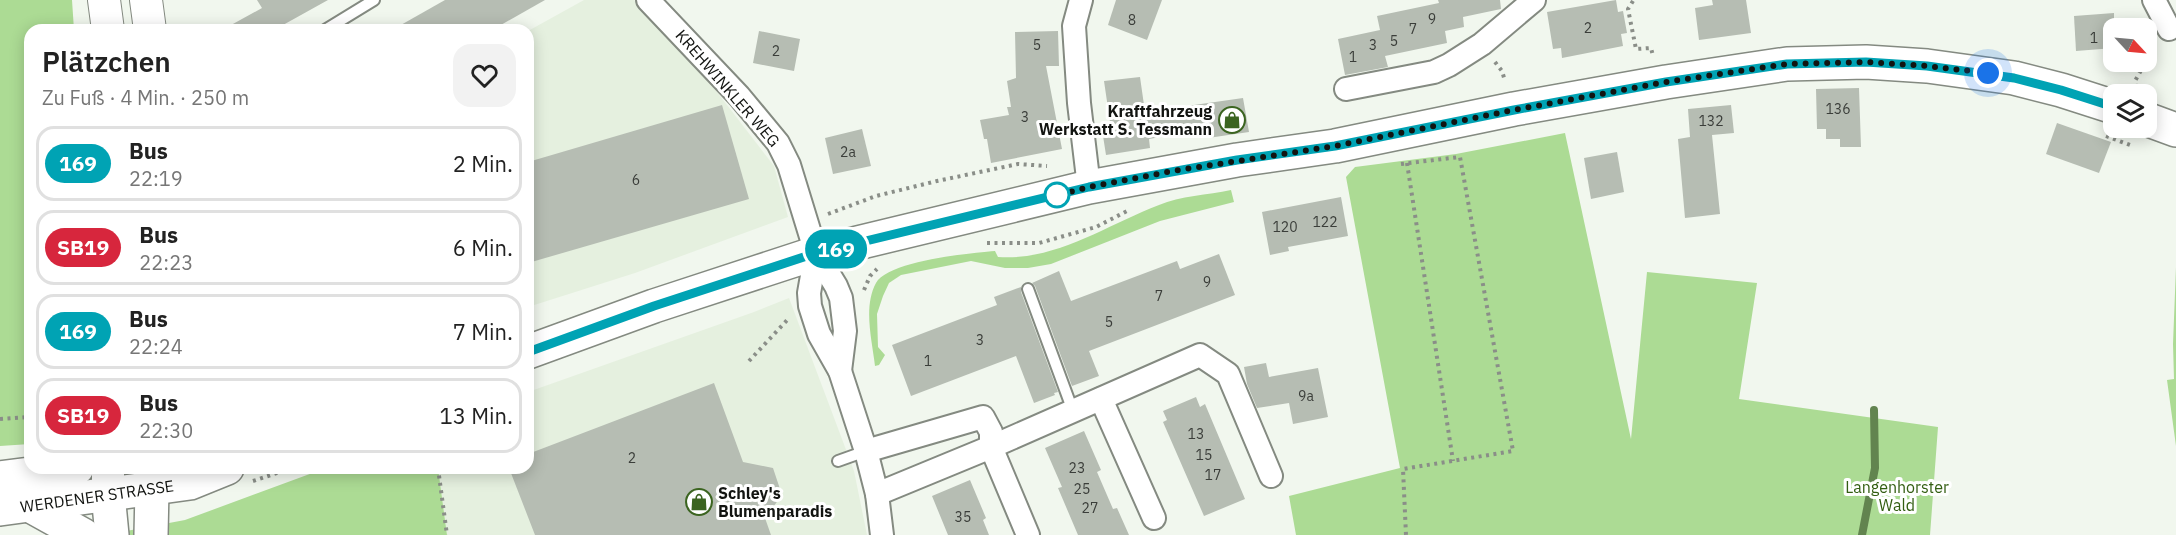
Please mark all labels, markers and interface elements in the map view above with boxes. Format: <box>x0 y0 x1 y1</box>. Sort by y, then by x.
house number: 9 <box>1428 10 1436 28</box>
house number: 8 <box>1128 11 1136 29</box>
north arrow <box>2103 18 2157 72</box>
map controls <box>2103 18 2157 138</box>
house number: 2 <box>1584 19 1592 37</box>
house number: 7 <box>1409 20 1417 38</box>
street label: KREHWINKLER WEG <box>672 25 784 151</box>
house number: 1 <box>2090 29 2098 47</box>
house number: 5 <box>1390 32 1398 50</box>
house number: 5 <box>1033 36 1041 54</box>
house number: 3 <box>1369 36 1377 54</box>
house number: 2 <box>772 42 780 60</box>
text: Plätzchen <box>42 43 171 80</box>
button: heart <box>453 44 516 107</box>
house number: 1 <box>1349 48 1357 66</box>
your location <box>1973 58 2003 88</box>
text: Zu Fuß · 4 Min. · 250 m <box>42 84 249 111</box>
button: layers <box>2103 84 2157 138</box>
house number: 136 <box>1825 100 1851 118</box>
place label: Kraftfahrzeug Werkstatt S. Tessmann <box>1039 101 1212 139</box>
shop icon: Kraftfahrzeug Werkstatt S. Tessmann <box>1217 105 1247 135</box>
house number: 3 <box>1021 108 1029 126</box>
house number: 132 <box>1698 112 1724 130</box>
text: Bus <box>129 136 168 165</box>
house number: 2a <box>840 143 856 161</box>
text: 169 <box>59 149 97 177</box>
text: 2 Min. <box>453 149 513 178</box>
text: 22:19 <box>129 165 183 192</box>
house number: 6 <box>632 171 640 189</box>
unlabelled marker <box>1044 182 1070 208</box>
house number: 122 <box>1312 213 1338 231</box>
house number: 120 <box>1272 218 1298 236</box>
text: Bus <box>139 220 178 249</box>
line badge: 169 <box>802 230 870 268</box>
text: SB19 <box>57 233 109 261</box>
text: 6 Min. <box>453 233 513 262</box>
text: 169 <box>817 235 855 263</box>
text: 22:23 <box>139 249 193 276</box>
house number: 9 <box>1203 273 1211 291</box>
house number: 7 <box>1155 287 1163 305</box>
text: Bus <box>129 304 168 333</box>
house number: 5 <box>1105 313 1113 331</box>
text: 169 <box>59 317 97 345</box>
text: 7 Min. <box>453 317 513 346</box>
house number: 3 <box>976 331 984 349</box>
text: 22:24 <box>129 333 183 360</box>
house number: 1 <box>924 352 932 370</box>
house number: 9a <box>1298 387 1314 405</box>
text: Bus <box>139 388 178 417</box>
text: SB19 <box>57 401 109 429</box>
text: 13 Min. <box>440 401 513 430</box>
text: 22:30 <box>139 417 193 444</box>
house number: 13 <box>1188 425 1204 443</box>
house number: 15 <box>1196 446 1212 464</box>
house number: 2 <box>628 449 636 467</box>
house number: 23 <box>1069 459 1085 477</box>
house number: 17 <box>1205 466 1221 484</box>
street label: WERDENER STRASSE <box>19 475 175 517</box>
park label: Langenhorster Wald <box>1845 477 1949 515</box>
house number: 25 <box>1074 480 1090 498</box>
place label: Schley's Blumenparadis <box>718 483 832 521</box>
shop icon: Schley's Blumenparadis <box>684 487 714 517</box>
house number: 27 <box>1082 499 1098 517</box>
house number: 35 <box>955 508 971 526</box>

